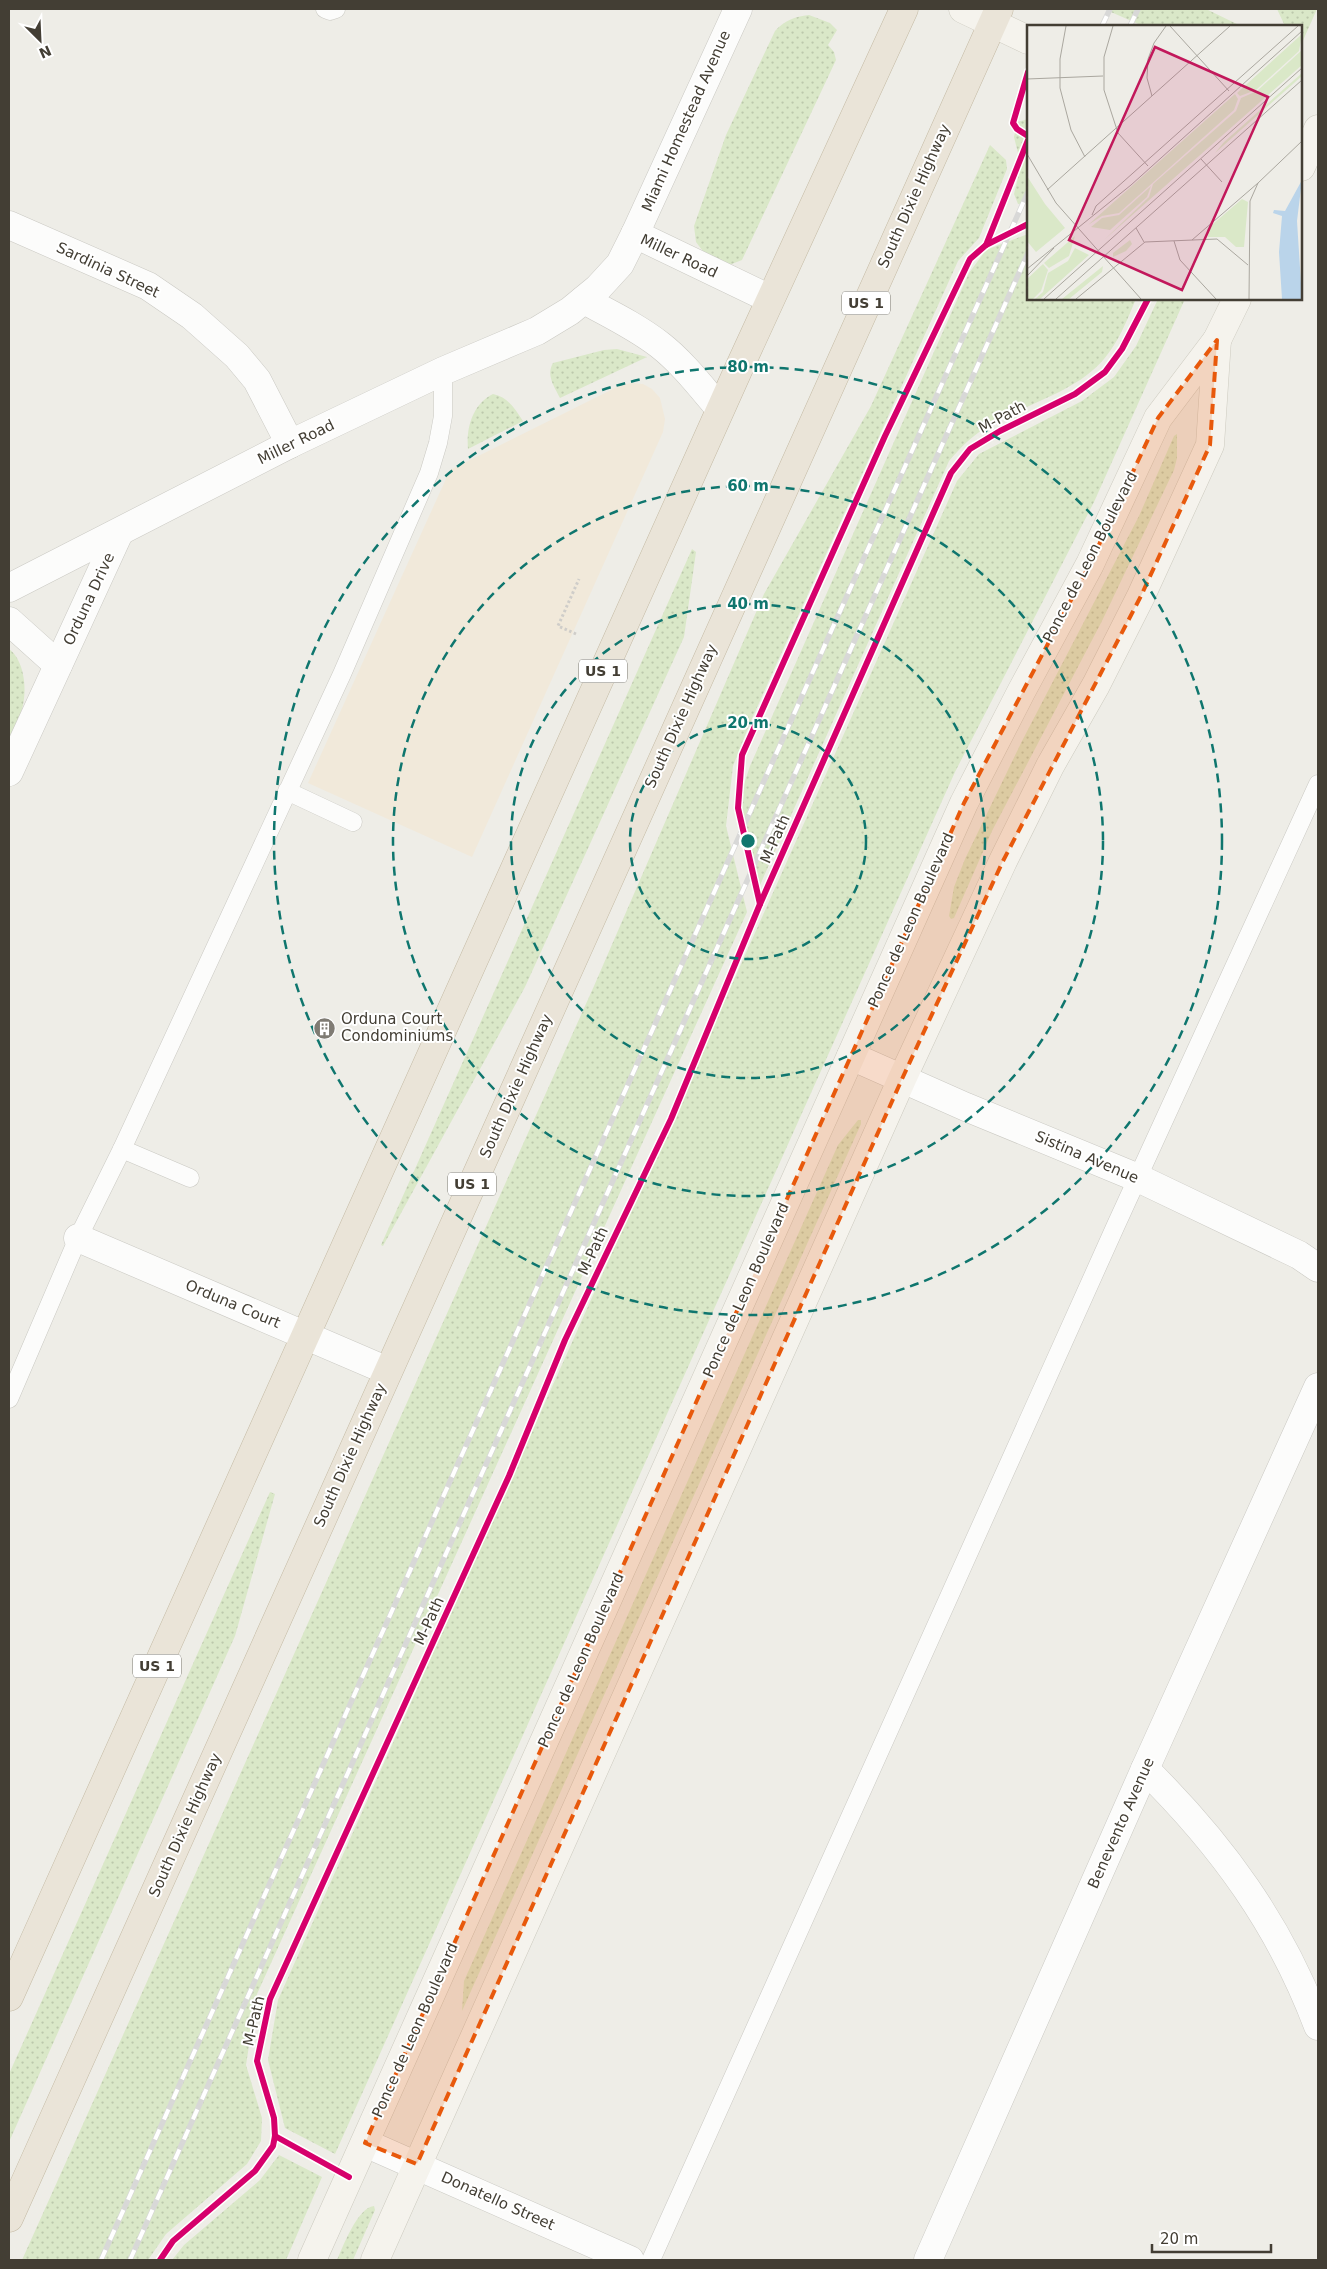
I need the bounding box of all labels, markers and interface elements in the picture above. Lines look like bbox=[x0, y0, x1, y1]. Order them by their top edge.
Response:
north arrow bbox=[15, 15, 65, 65]
inset map bbox=[1027, 25, 1302, 300]
street label: Miami Homestead Avenue bbox=[638, 28, 734, 214]
text: N bbox=[37, 42, 54, 62]
street label: South Dixie Highway bbox=[874, 121, 954, 271]
street label: Miller Road bbox=[637, 230, 721, 282]
street label: Sardinia Street bbox=[54, 238, 162, 302]
road number: US 1 bbox=[842, 292, 890, 314]
text: 80 m bbox=[727, 358, 769, 376]
street label: M-Path bbox=[975, 397, 1029, 437]
street label: Miller Road bbox=[255, 416, 337, 468]
street label: Ponce de Leon Boulevard bbox=[1039, 468, 1141, 646]
text: 60 m bbox=[727, 477, 769, 495]
street label: Orduna Drive bbox=[60, 550, 118, 648]
text: 40 m bbox=[727, 595, 769, 613]
street label: South Dixie Highway bbox=[641, 641, 721, 791]
road number: US 1 bbox=[579, 659, 627, 682]
text: 20 m bbox=[727, 714, 769, 732]
street label: M-Path bbox=[756, 812, 794, 866]
street label: Ponce de Leon Boulevard bbox=[864, 830, 958, 1010]
centre of rings bbox=[739, 832, 757, 850]
place label: Orduna Court Condominiums bbox=[341, 1010, 453, 1045]
street label: South Dixie Highway bbox=[476, 1011, 556, 1161]
building icon: Orduna Court Condominiums bbox=[313, 1016, 337, 1040]
street label: Sistina Avenue bbox=[1033, 1127, 1141, 1187]
road number: US 1 bbox=[448, 1172, 496, 1196]
street label: Ponce de Leon Boulevard bbox=[699, 1200, 793, 1380]
street label: M-Path bbox=[574, 1224, 612, 1278]
street label: Orduna Court bbox=[183, 1276, 283, 1332]
street label: South Dixie Highway bbox=[310, 1380, 390, 1530]
street label: Ponce de Leon Boulevard bbox=[534, 1570, 628, 1750]
street label: M-Path bbox=[410, 1594, 448, 1648]
road number: US 1 bbox=[133, 1654, 181, 1678]
street label: South Dixie Highway bbox=[145, 1750, 225, 1900]
street label: Benevento Avenue bbox=[1084, 1755, 1158, 1891]
street label: Ponce de Leon Boulevard bbox=[368, 1940, 462, 2120]
street label: M-Path bbox=[239, 1994, 269, 2048]
street label: Donatello Street bbox=[438, 2168, 558, 2234]
scale bar bbox=[1152, 2222, 1271, 2254]
text: 20 m bbox=[1160, 2230, 1198, 2248]

